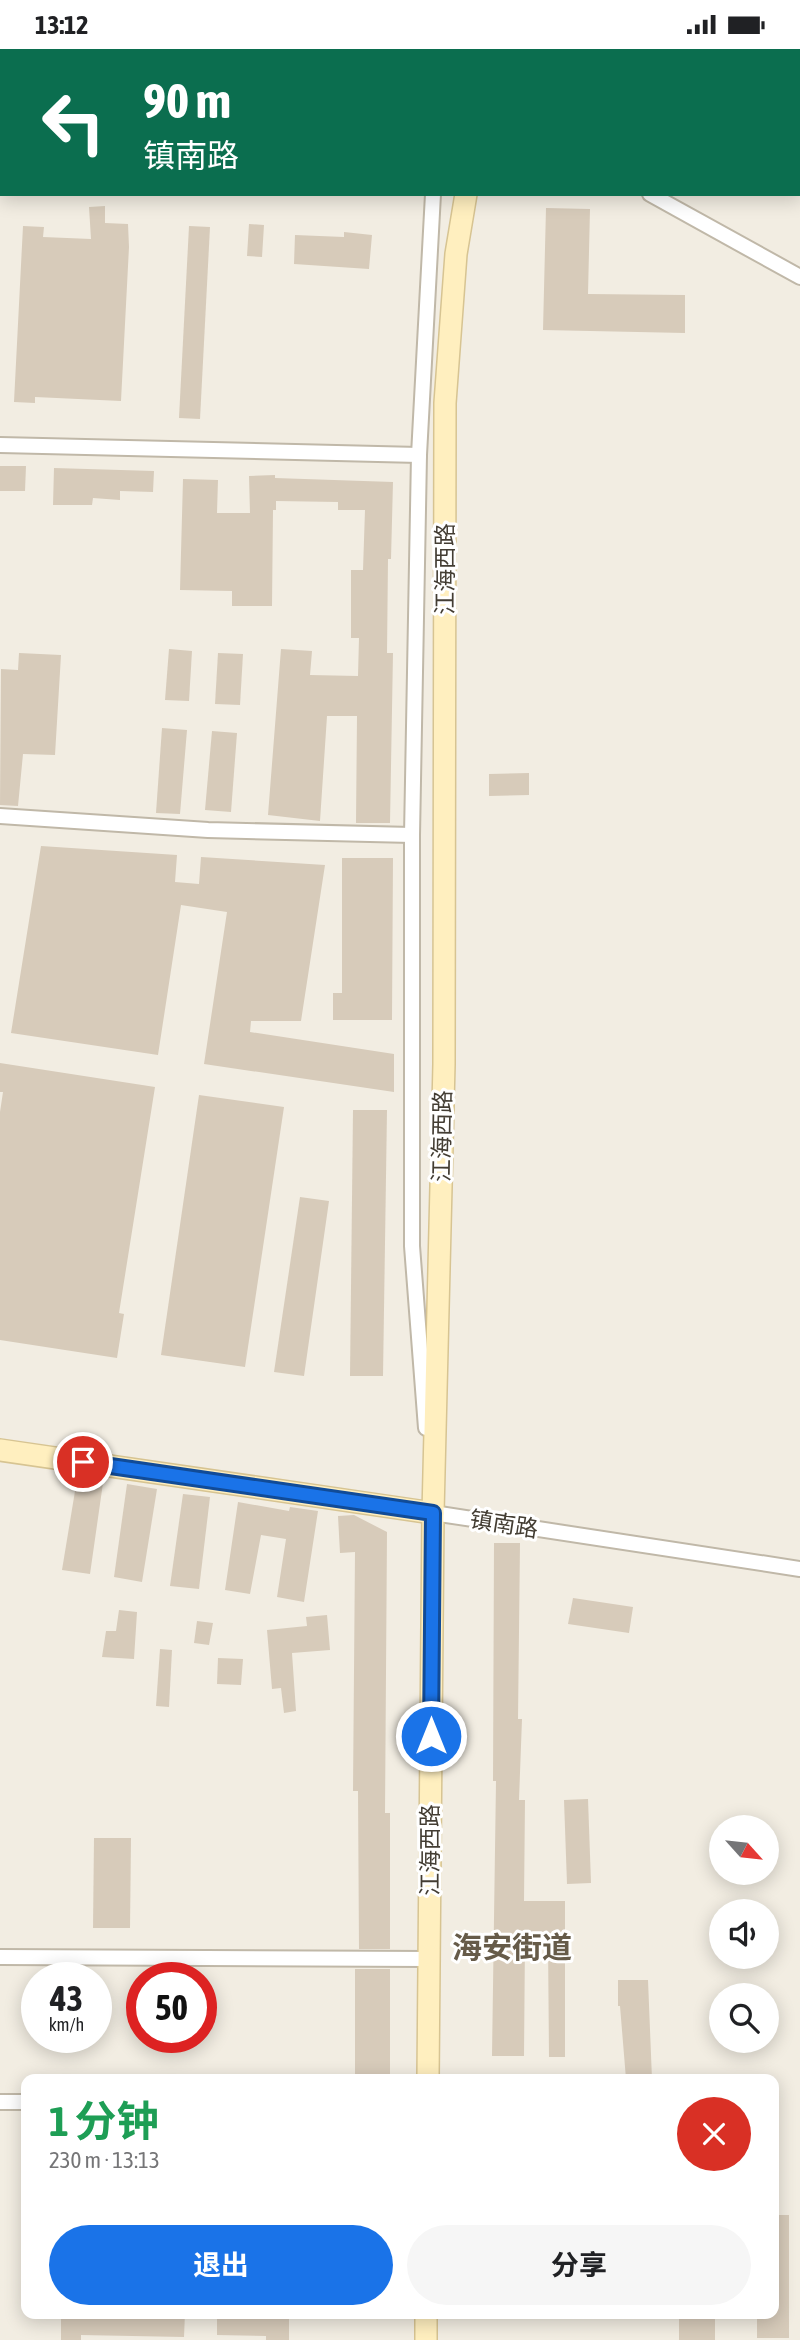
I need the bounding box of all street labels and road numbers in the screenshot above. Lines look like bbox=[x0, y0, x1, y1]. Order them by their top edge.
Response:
street label: 江海西路 bbox=[432, 523, 458, 615]
street label: 江海西路 bbox=[428, 1090, 456, 1182]
street label: 镇南路 bbox=[468, 1506, 540, 1542]
street label: 江海西路 bbox=[417, 1804, 443, 1896]

